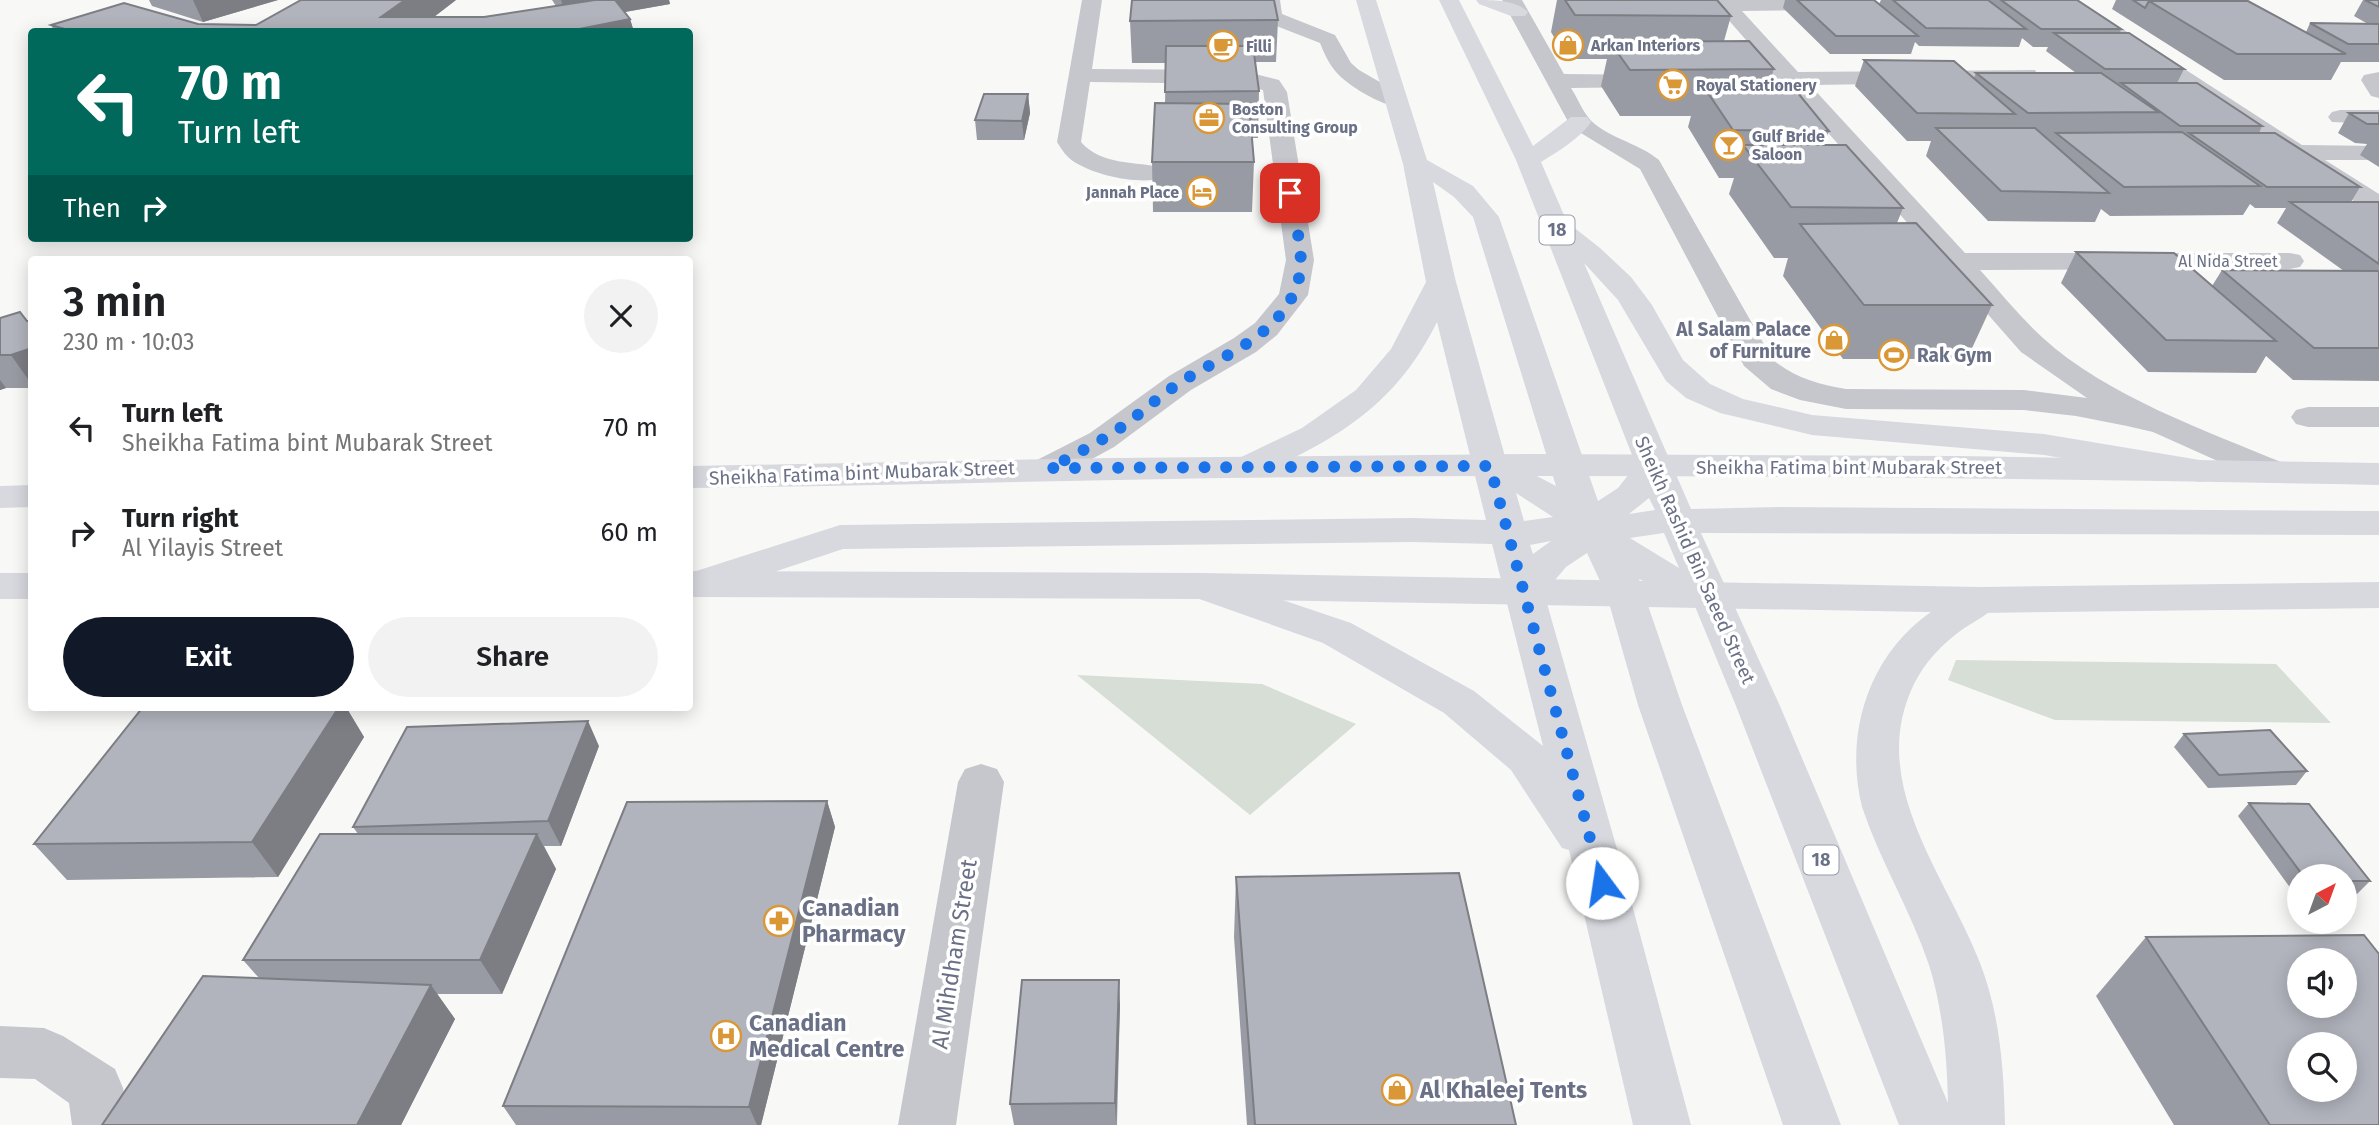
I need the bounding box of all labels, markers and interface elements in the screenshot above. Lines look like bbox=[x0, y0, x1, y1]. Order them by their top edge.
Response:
shop icon: Arkan Interiors bbox=[1551, 28, 1585, 62]
cafe icon: Filli bbox=[1206, 29, 1240, 63]
place label: Arkan Interiors bbox=[1590, 36, 1700, 55]
place label: Filli bbox=[1246, 37, 1272, 56]
text: 70 m bbox=[178, 53, 282, 112]
icon: left bbox=[63, 56, 154, 147]
supermarket icon: Royal Stationery bbox=[1656, 68, 1690, 102]
place label: Royal Stationery bbox=[1696, 76, 1817, 95]
place label: Boston Consulting Group bbox=[1232, 100, 1358, 137]
office icon: Boston Consulting Group bbox=[1192, 101, 1226, 135]
text: Turn left bbox=[178, 113, 300, 151]
place label: Gulf Bride Saloon bbox=[1752, 127, 1825, 164]
bar icon: Gulf Bride Saloon bbox=[1712, 128, 1746, 162]
pin bbox=[1260, 163, 1320, 223]
icon: arrive bbox=[1271, 174, 1309, 212]
hotel icon: Jannah Place bbox=[1185, 175, 1219, 209]
place label: Jannah Place bbox=[1085, 183, 1179, 202]
icon: right bbox=[135, 189, 173, 227]
text: Then bbox=[63, 193, 121, 224]
road number: 18 bbox=[1540, 215, 1574, 244]
street label: Al Nida Street bbox=[2178, 252, 2278, 271]
text: 3 min bbox=[63, 277, 167, 327]
button: close bbox=[584, 279, 658, 353]
place label: Al Salam Palace of Furniture bbox=[1675, 318, 1811, 363]
shop icon: Al Salam Palace of Furniture bbox=[1817, 323, 1851, 357]
text: 230 m · 10:03 bbox=[63, 328, 195, 356]
sports icon: Rak Gym bbox=[1877, 338, 1911, 372]
place label: Rak Gym bbox=[1917, 344, 1992, 367]
text: Turn left bbox=[122, 398, 223, 429]
icon: left bbox=[63, 409, 101, 447]
text: 70 m bbox=[603, 412, 658, 443]
text: Sheikha Fatima bint Mubarak Street bbox=[122, 429, 493, 457]
street label: Sheikh Rashid Bin Saeed Street bbox=[1630, 433, 1760, 688]
street label: Sheikha Fatima bint Mubarak Street bbox=[709, 456, 1015, 490]
street label: Sheikha Fatima bint Mubarak Street bbox=[1696, 456, 2002, 479]
text: Turn right bbox=[122, 503, 239, 534]
icon: right bbox=[63, 514, 101, 552]
text: 60 m bbox=[600, 517, 658, 548]
text: Al Yilayis Street bbox=[122, 534, 283, 562]
button: Exit bbox=[63, 617, 354, 697]
button: Share bbox=[368, 617, 658, 697]
position arrow bbox=[1565, 846, 1639, 920]
road number: 18 bbox=[1804, 846, 1839, 874]
street label: Al Mihdham Street bbox=[925, 856, 983, 1051]
north arrow bbox=[2287, 864, 2357, 934]
map controls bbox=[2287, 864, 2357, 1102]
place label: Canadian Pharmacy bbox=[802, 894, 906, 948]
pharmacy icon: Canadian Pharmacy bbox=[762, 904, 796, 938]
button: sound bbox=[2287, 948, 2357, 1018]
place label: Canadian Medical Centre bbox=[749, 1009, 905, 1063]
hospital icon: Canadian Medical Centre bbox=[709, 1019, 743, 1053]
button: search bbox=[2287, 1032, 2357, 1102]
shop icon: Al Khaleej Tents bbox=[1380, 1073, 1414, 1107]
place label: Al Khaleej Tents bbox=[1419, 1076, 1587, 1104]

